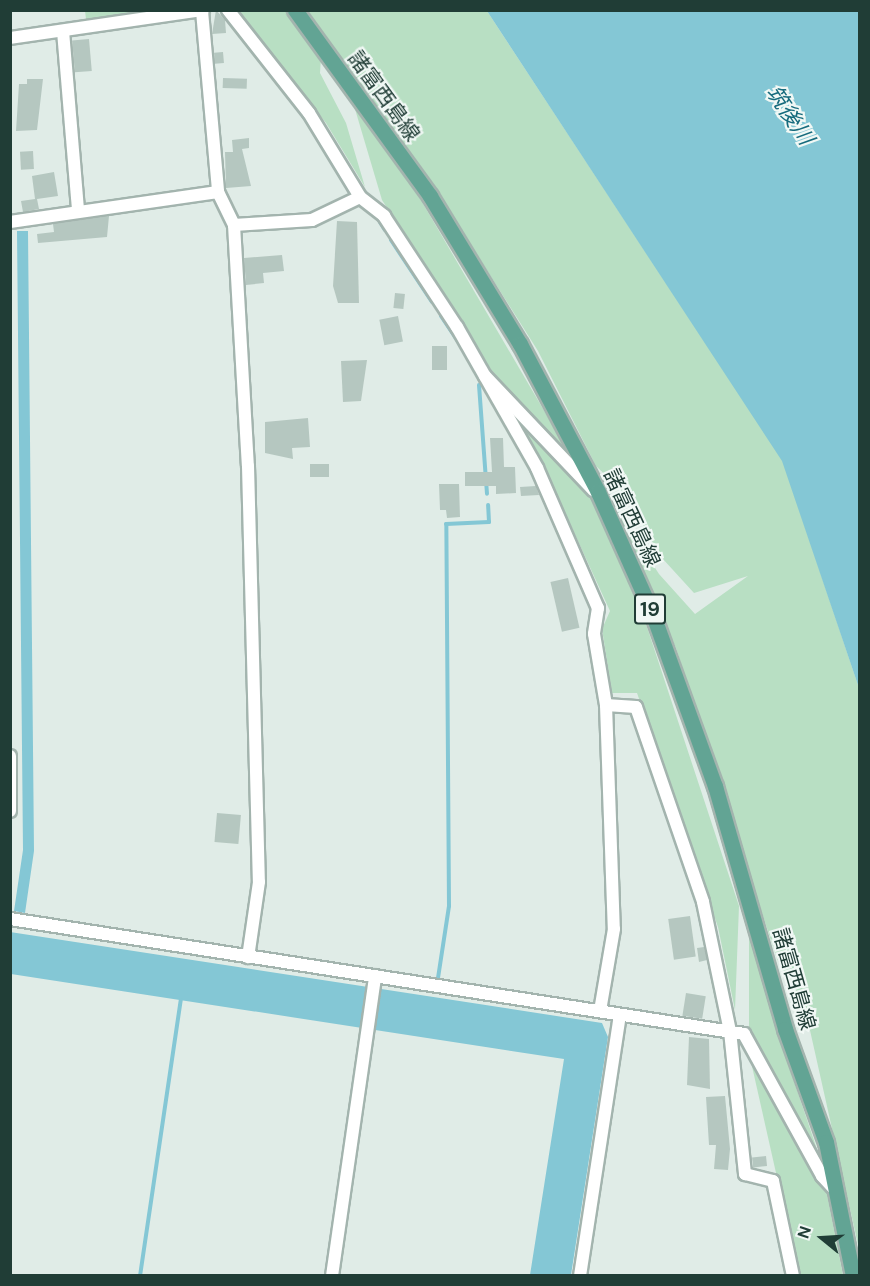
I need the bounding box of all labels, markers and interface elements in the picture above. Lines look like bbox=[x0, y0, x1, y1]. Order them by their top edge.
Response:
street label: 諸富西島線 bbox=[343, 46, 425, 146]
water label: 筑後川 bbox=[761, 80, 819, 150]
street label: 諸富西島線 bbox=[598, 465, 666, 571]
road number: 19 bbox=[634, 592, 666, 626]
street label: 諸富西島線 bbox=[767, 925, 821, 1033]
north arrow bbox=[792, 1208, 852, 1268]
text: N bbox=[793, 1223, 816, 1241]

